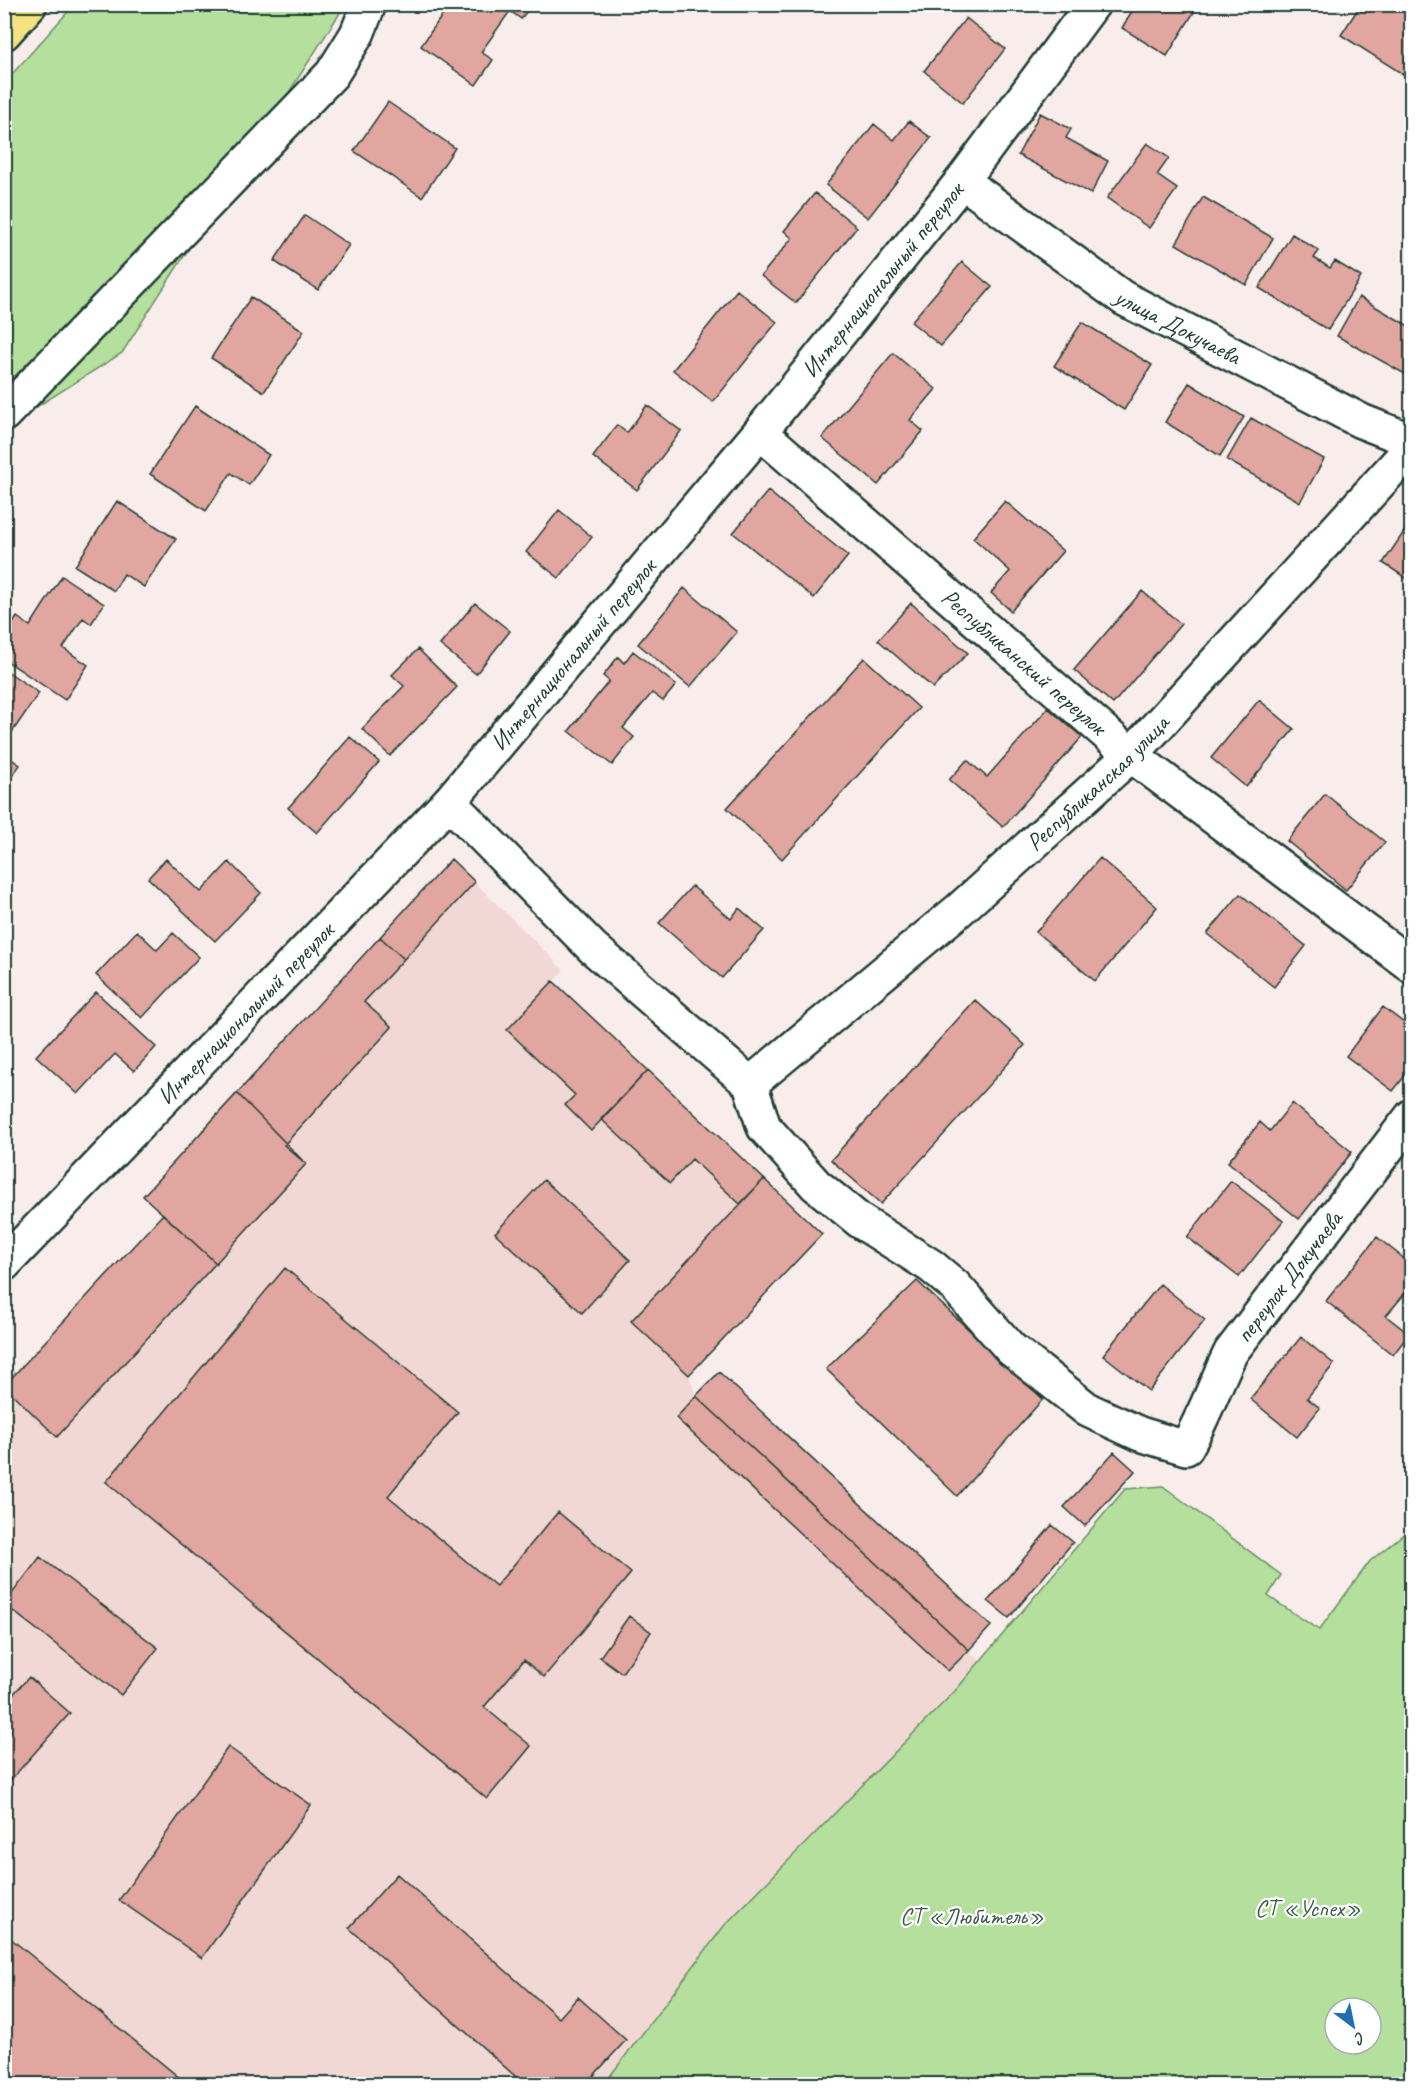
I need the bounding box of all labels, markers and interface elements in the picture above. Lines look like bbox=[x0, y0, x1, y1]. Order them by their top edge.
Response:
street label: Интернациональный переулок bbox=[795, 175, 971, 384]
street label: улица Докучаева bbox=[1107, 281, 1247, 372]
street label: Интернациональный переулок bbox=[484, 551, 664, 757]
street label: Республиканский переулок bbox=[935, 582, 1114, 743]
street label: Республиканская улица bbox=[1020, 707, 1177, 857]
street label: Интернациональный переулок bbox=[151, 914, 342, 1111]
street label: переулок Докучаева bbox=[1229, 1203, 1350, 1349]
park label: СТ «Успех» bbox=[1255, 1893, 1361, 1923]
park label: СТ «Любитель» bbox=[900, 1901, 1044, 1931]
north arrow bbox=[1323, 1996, 1383, 2056]
text: С bbox=[1350, 2027, 1369, 2050]

